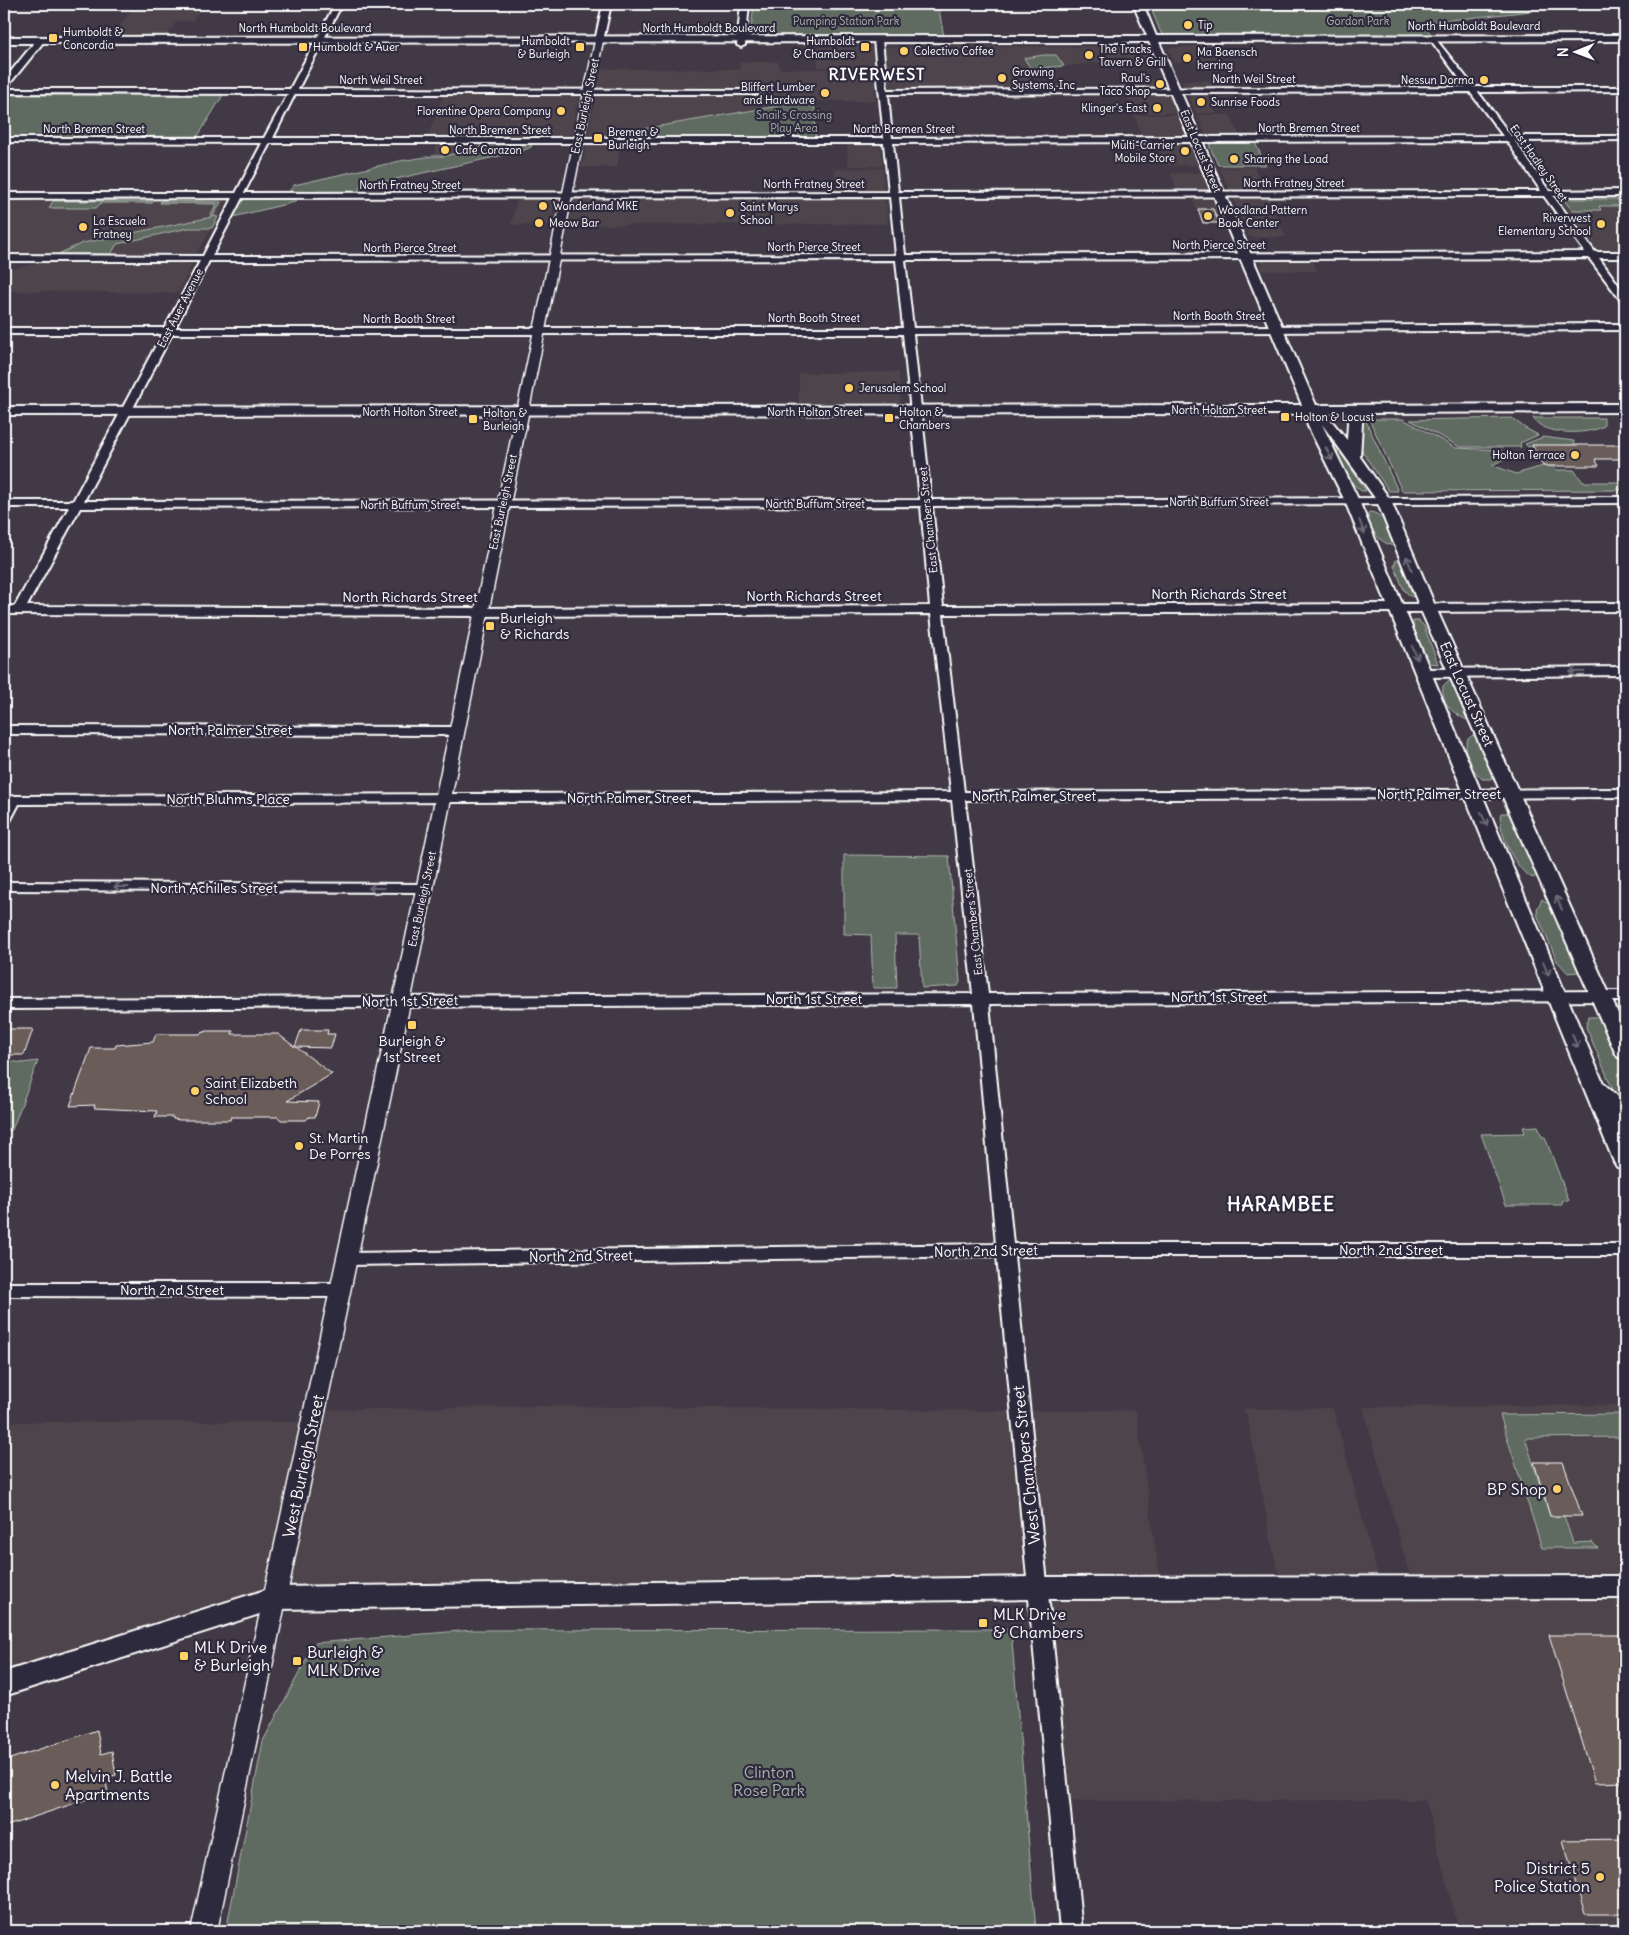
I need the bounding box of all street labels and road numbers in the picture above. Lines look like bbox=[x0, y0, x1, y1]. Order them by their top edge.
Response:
street label: North Humboldt Boulevard bbox=[1408, 19, 1541, 33]
street label: North Humboldt Boulevard bbox=[239, 21, 372, 35]
street label: North Humboldt Boulevard bbox=[643, 21, 776, 35]
street label: East Burleigh Street bbox=[568, 57, 602, 155]
street label: North Weil Street bbox=[1212, 72, 1296, 86]
street label: North Weil Street bbox=[339, 73, 423, 87]
street label: East Locust Street bbox=[1177, 107, 1225, 195]
street label: North Bremen Street bbox=[1258, 121, 1360, 135]
street label: North Bremen Street bbox=[43, 122, 145, 136]
street label: North Bremen Street bbox=[853, 122, 955, 136]
street label: East Hadley Street bbox=[1507, 122, 1571, 205]
street label: North Bremen Street bbox=[449, 123, 551, 137]
street label: North Fratney Street bbox=[1243, 176, 1345, 190]
street label: North Fratney Street bbox=[763, 177, 865, 191]
street label: North Fratney Street bbox=[359, 178, 461, 192]
street label: North Pierce Street bbox=[1172, 238, 1266, 252]
street label: North Pierce Street bbox=[767, 240, 861, 254]
street label: North Pierce Street bbox=[363, 241, 457, 255]
street label: East Auer Avenue bbox=[154, 266, 206, 350]
street label: North Booth Street bbox=[1173, 309, 1265, 323]
street label: North Booth Street bbox=[768, 311, 860, 325]
street label: North Booth Street bbox=[363, 312, 455, 326]
street label: North Holton Street bbox=[1171, 403, 1267, 417]
street label: North Holton Street bbox=[362, 405, 458, 419]
street label: North Holton Street bbox=[767, 405, 863, 419]
street label: East Burleigh Street bbox=[486, 453, 520, 551]
street label: East Chambers Street bbox=[915, 466, 941, 574]
street label: North Buffum Street bbox=[1169, 495, 1269, 509]
street label: North Buffum Street bbox=[765, 497, 865, 511]
street label: North Buffum Street bbox=[360, 498, 460, 512]
street label: North Richards Street bbox=[1151, 585, 1287, 603]
street label: North Richards Street bbox=[746, 587, 882, 605]
street label: North Richards Street bbox=[342, 588, 478, 606]
street label: East Locust Street bbox=[1436, 639, 1498, 749]
street label: North Palmer Street bbox=[168, 721, 293, 739]
street label: North Palmer Street bbox=[1377, 785, 1502, 803]
street label: North Palmer Street bbox=[972, 787, 1097, 805]
street label: North Palmer Street bbox=[567, 789, 692, 807]
street label: North Bluhms Place bbox=[166, 790, 290, 808]
street label: East Burleigh Street bbox=[405, 850, 439, 948]
street label: East Chambers Street bbox=[960, 868, 986, 976]
street label: North Achilles Street bbox=[150, 879, 278, 897]
street label: North 1st Street bbox=[1171, 988, 1268, 1006]
street label: North 1st Street bbox=[766, 990, 863, 1008]
street label: North 1st Street bbox=[362, 991, 459, 1011]
street label: North 2nd Street bbox=[934, 1241, 1038, 1261]
street label: North 2nd Street bbox=[1339, 1241, 1443, 1259]
street label: North 2nd Street bbox=[529, 1246, 633, 1266]
street label: North 2nd Street bbox=[120, 1281, 224, 1299]
street label: West Chambers Street bbox=[1008, 1384, 1044, 1545]
street label: West Burleigh Street bbox=[278, 1392, 328, 1539]

